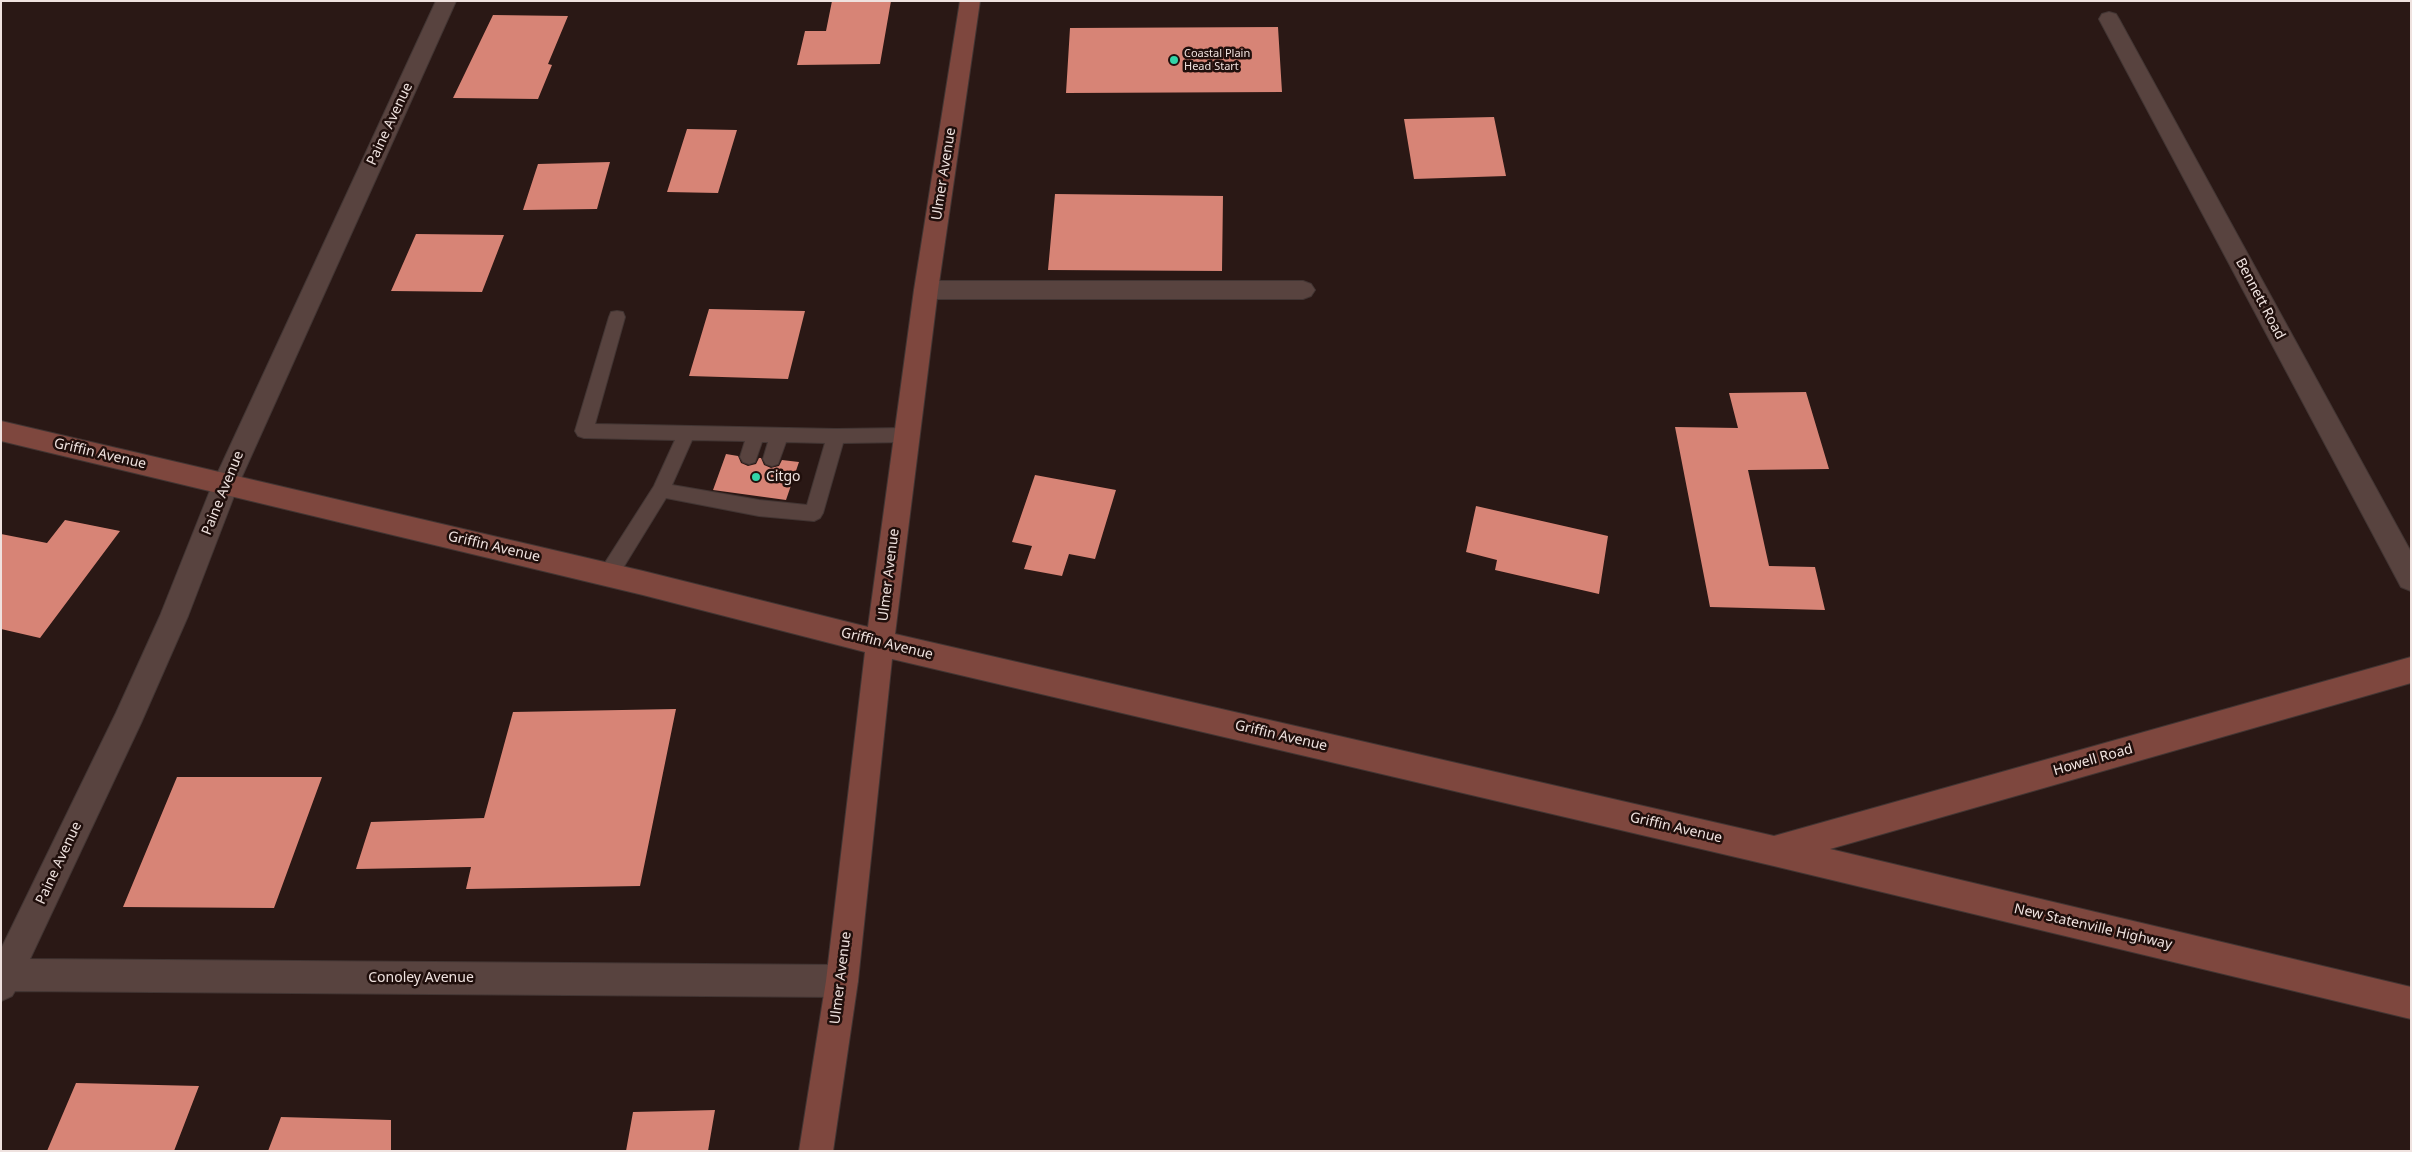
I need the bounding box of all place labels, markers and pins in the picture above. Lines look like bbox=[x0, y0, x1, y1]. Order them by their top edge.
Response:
place label: Coastal Plain Head Start bbox=[1184, 47, 1250, 73]
marker: Coastal Plain Head Start bbox=[1168, 54, 1180, 66]
place label: Citgo bbox=[766, 469, 801, 485]
marker: Citgo bbox=[750, 471, 762, 483]

